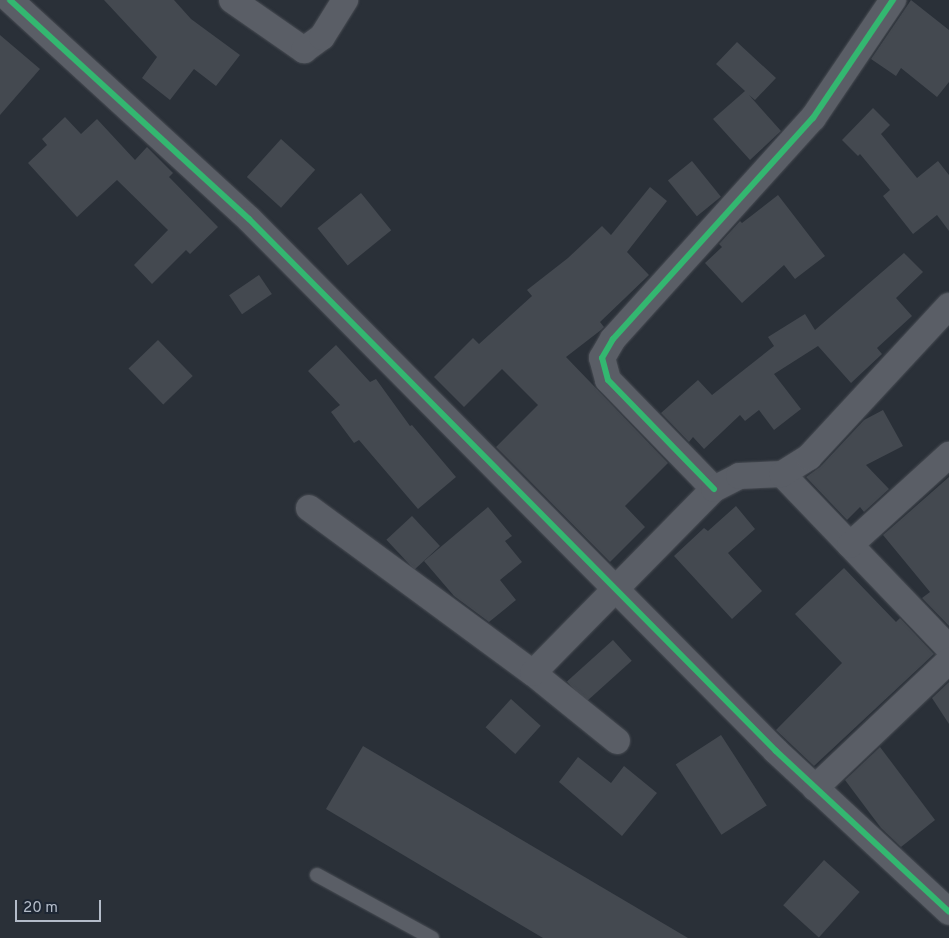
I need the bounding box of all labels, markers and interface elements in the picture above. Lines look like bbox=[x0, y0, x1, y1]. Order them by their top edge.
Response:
scale bar bbox=[18, 890, 104, 922]
text: 20 m bbox=[23, 899, 58, 918]

